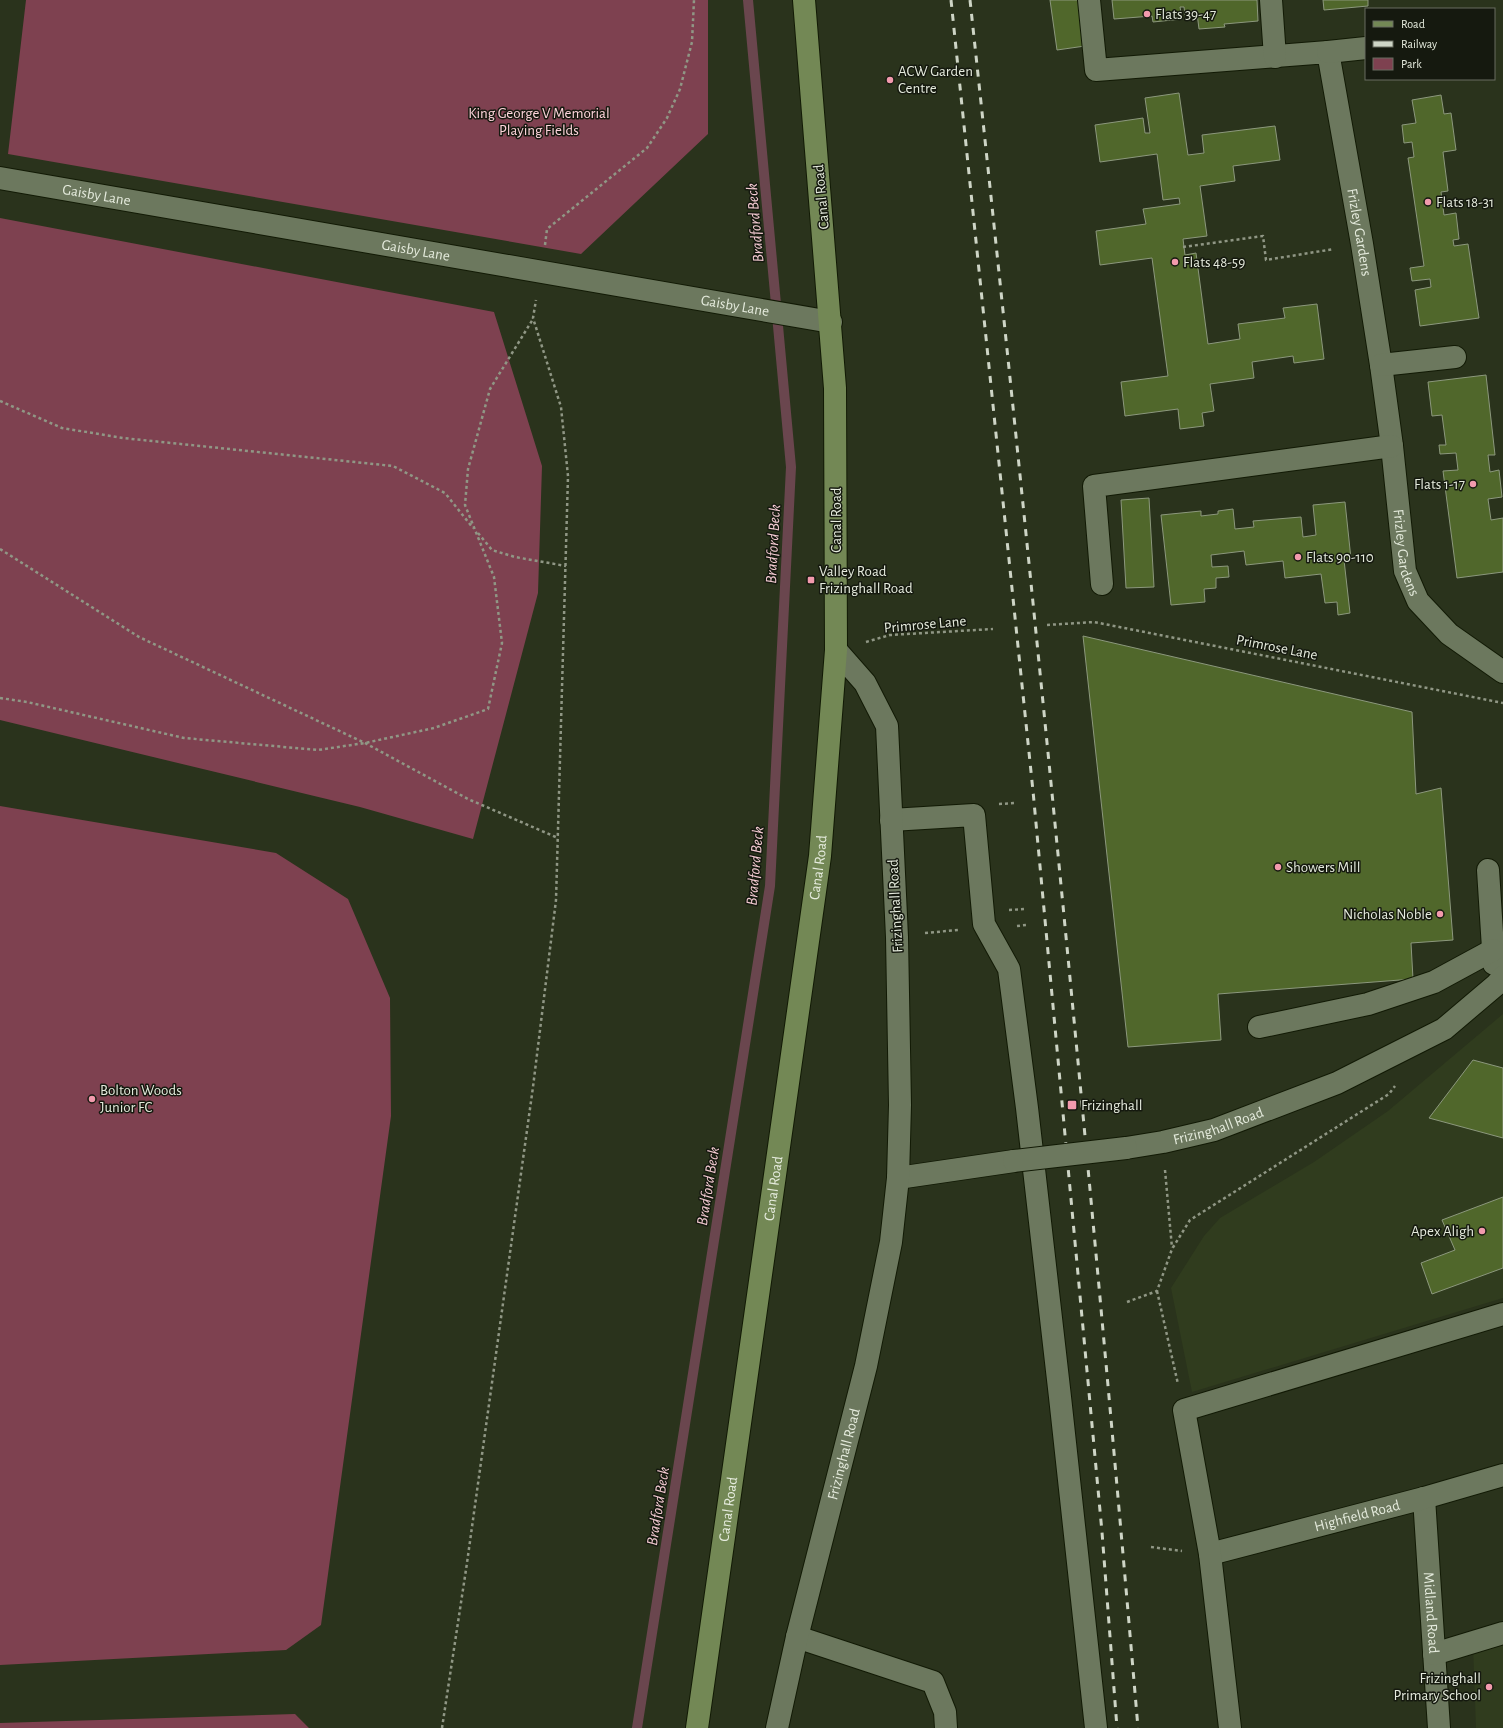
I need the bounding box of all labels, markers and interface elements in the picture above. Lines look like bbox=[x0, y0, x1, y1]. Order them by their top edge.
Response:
place label: Flats 39-47 bbox=[1155, 7, 1216, 22]
legend bbox=[1365, 8, 1495, 80]
marker: Flats 39-47 bbox=[1142, 9, 1152, 19]
text: Road bbox=[1401, 18, 1425, 30]
text: Railway bbox=[1401, 38, 1437, 51]
text: Park bbox=[1401, 58, 1422, 70]
place label: ACW Garden Centre bbox=[898, 64, 973, 96]
marker: ACW Garden Centre bbox=[885, 75, 895, 85]
park label: King George V Memorial Playing Fields bbox=[468, 106, 610, 138]
street label: Canal Road bbox=[811, 164, 832, 230]
street label: Gaisby Lane bbox=[61, 182, 132, 209]
water label: Bradford Beck bbox=[744, 183, 766, 263]
street label: Frizley Gardens bbox=[1344, 187, 1374, 277]
place label: Flats 18-31 bbox=[1436, 195, 1494, 210]
marker: Flats 18-31 bbox=[1423, 197, 1433, 207]
street label: Gaisby Lane bbox=[380, 237, 451, 264]
place label: Flats 48-59 bbox=[1183, 255, 1245, 270]
marker: Flats 48-59 bbox=[1170, 257, 1180, 267]
street label: Gaisby Lane bbox=[700, 293, 770, 319]
place label: Flats 1-17 bbox=[1414, 477, 1465, 492]
marker: Flats 1-17 bbox=[1468, 479, 1478, 489]
street label: Canal Road bbox=[829, 487, 844, 553]
water label: Bradford Beck bbox=[763, 504, 783, 584]
street label: Frizley Gardens bbox=[1391, 508, 1422, 598]
place label: Flats 90-110 bbox=[1306, 550, 1374, 565]
marker: Flats 90-110 bbox=[1293, 552, 1303, 562]
place label: Valley Road Frizinghall Road bbox=[819, 564, 913, 596]
marker: Valley Road Frizinghall Road bbox=[806, 575, 816, 585]
street label: Primrose Lane bbox=[883, 613, 967, 636]
street label: Primrose Lane bbox=[1235, 632, 1319, 663]
water label: Bradford Beck bbox=[744, 826, 766, 906]
street label: Canal Road bbox=[807, 834, 830, 901]
street label: Frizinghall Road bbox=[886, 859, 905, 953]
place label: Showers Mill bbox=[1286, 860, 1360, 875]
marker: Showers Mill bbox=[1273, 862, 1283, 872]
place label: Nicholas Noble bbox=[1343, 907, 1432, 922]
marker: Nicholas Noble bbox=[1435, 909, 1445, 919]
place label: Bolton Woods Junior FC bbox=[100, 1083, 182, 1115]
marker: Bolton Woods Junior FC bbox=[87, 1094, 97, 1104]
place label: Frizinghall bbox=[1081, 1098, 1142, 1113]
marker: Frizinghall bbox=[1066, 1099, 1078, 1111]
street label: Frizinghall Road bbox=[1172, 1105, 1266, 1147]
water label: Bradford Beck bbox=[694, 1146, 722, 1227]
street label: Canal Road bbox=[762, 1155, 786, 1222]
place label: Apex Aligh bbox=[1411, 1224, 1474, 1239]
marker: Apex Aligh bbox=[1477, 1226, 1487, 1236]
street label: Frizinghall Road bbox=[825, 1407, 863, 1501]
water label: Bradford Beck bbox=[644, 1466, 672, 1547]
street label: Canal Road bbox=[716, 1476, 740, 1543]
street label: Highfield Road bbox=[1313, 1498, 1402, 1534]
street label: Midland Road bbox=[1421, 1572, 1441, 1654]
place label: Frizinghall Primary School bbox=[1393, 1671, 1481, 1703]
marker: Frizinghall Primary School bbox=[1484, 1682, 1494, 1692]

